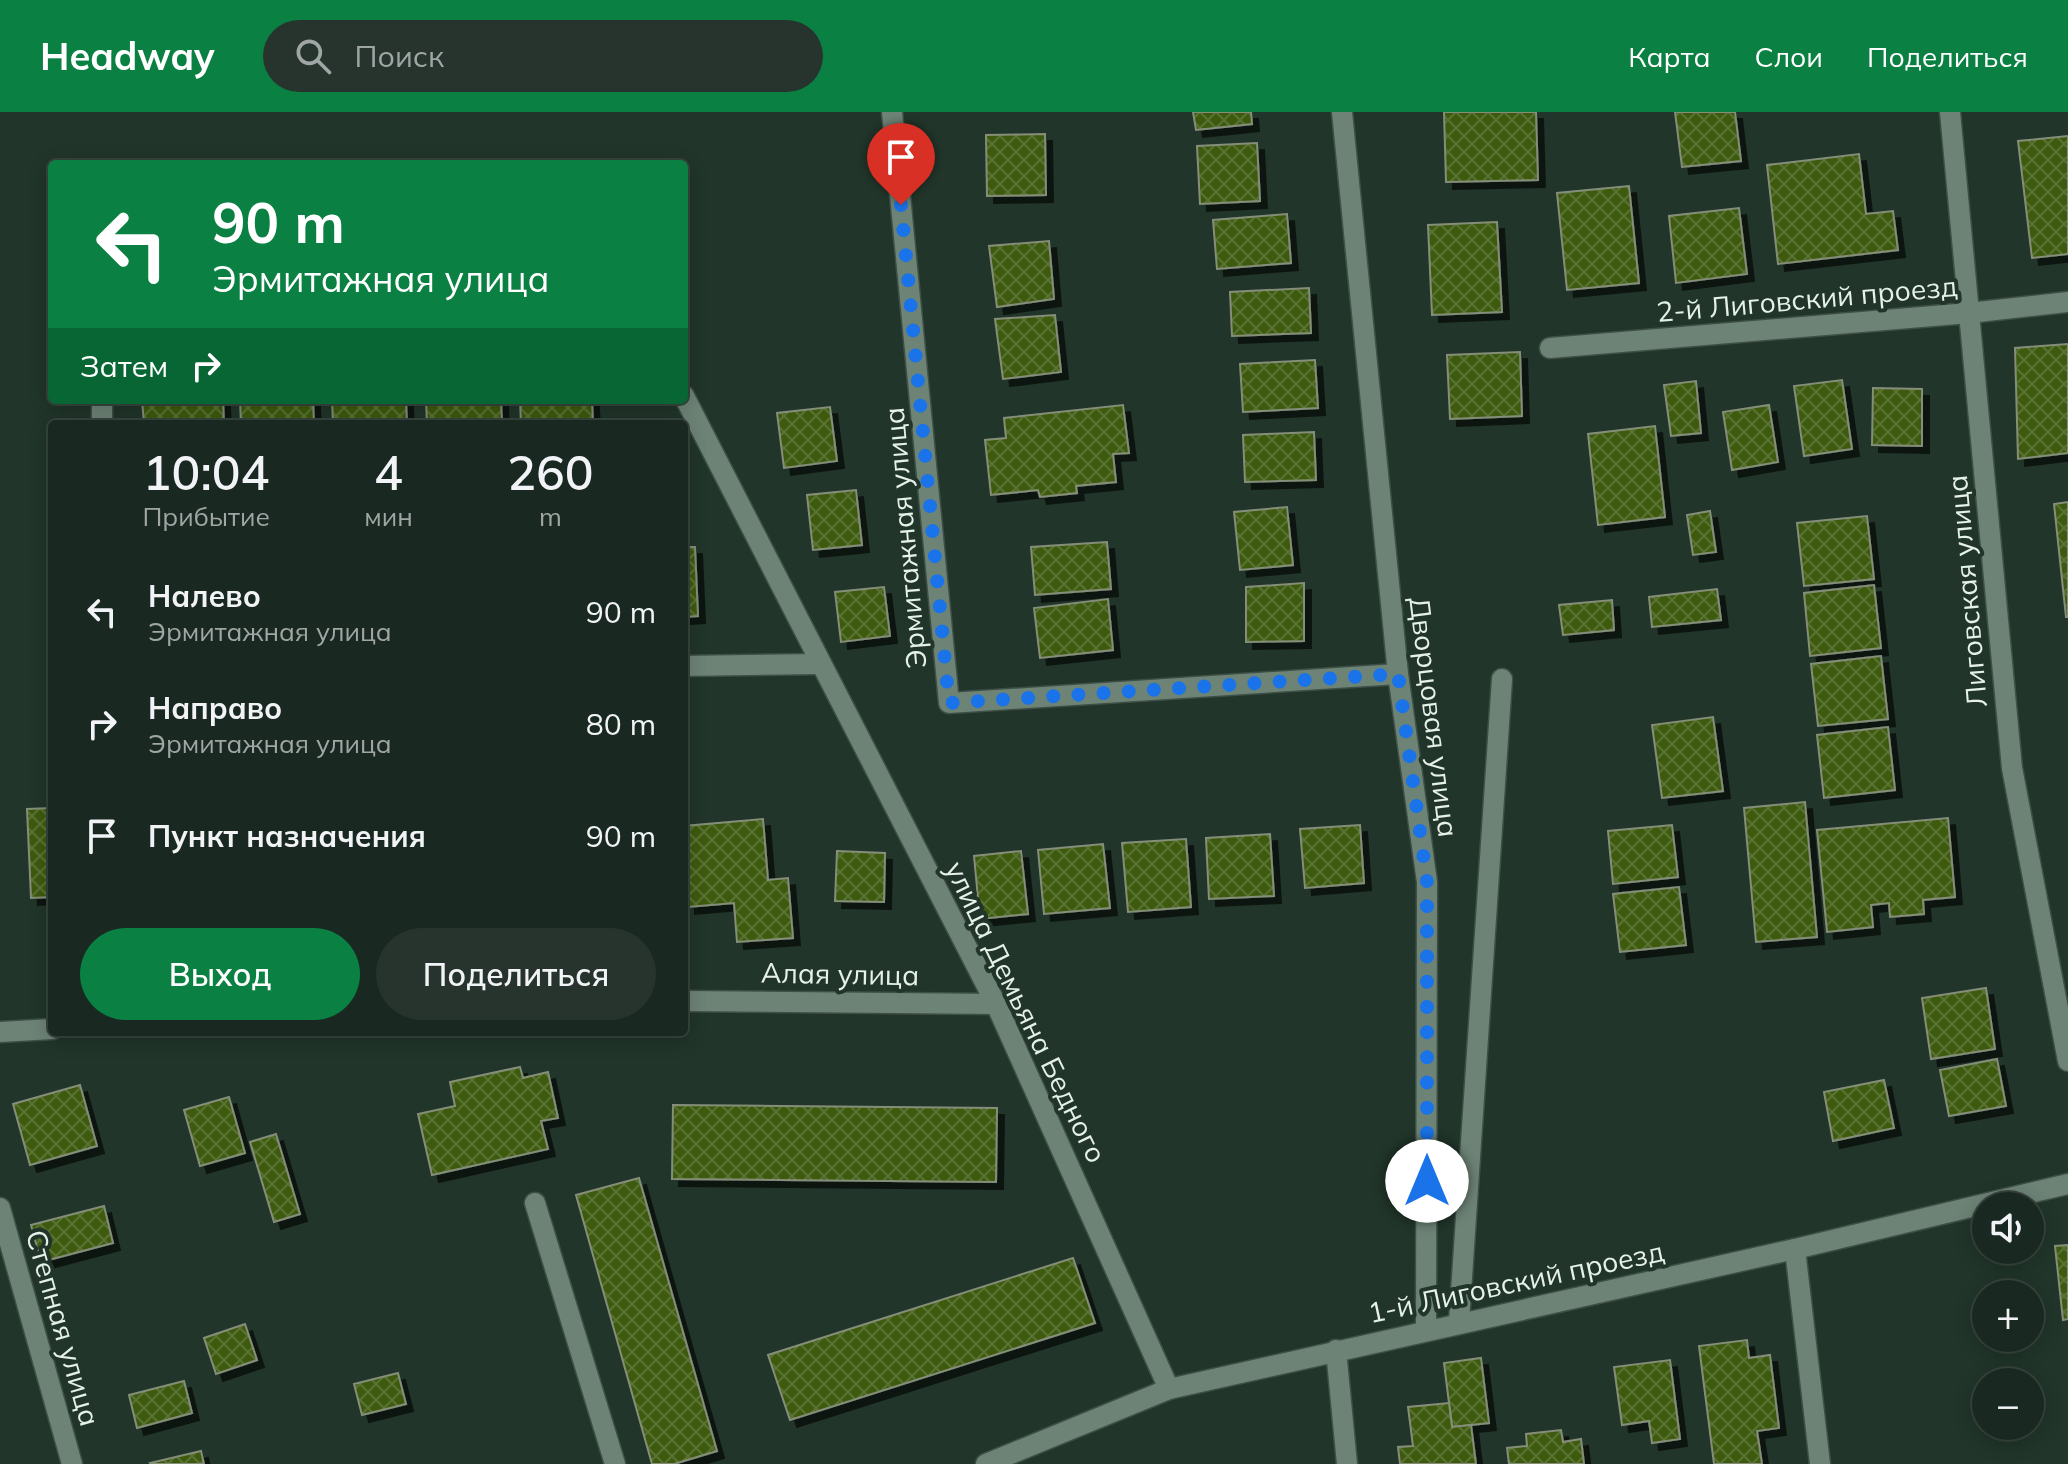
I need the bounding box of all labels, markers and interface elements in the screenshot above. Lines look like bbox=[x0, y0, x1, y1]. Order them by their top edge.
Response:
search box bbox=[263, 20, 823, 92]
text: Headway bbox=[40, 32, 215, 80]
icon: search bbox=[291, 34, 335, 78]
text: Поиск bbox=[355, 37, 444, 75]
text: Карта bbox=[1628, 39, 1711, 74]
text: Слои bbox=[1755, 39, 1823, 74]
text: Поделиться bbox=[1867, 39, 2028, 74]
pin bbox=[867, 123, 935, 205]
icon: arrive bbox=[879, 135, 923, 179]
text: 90 m bbox=[212, 187, 345, 257]
icon: left bbox=[80, 192, 184, 296]
text: Эрмитажная улица bbox=[212, 256, 549, 301]
street label: 2-й Лиговский проезд bbox=[1655, 268, 1959, 329]
icon: right bbox=[184, 344, 228, 388]
text: Затем bbox=[80, 347, 168, 385]
street label: Эрмитажная улица bbox=[876, 406, 933, 670]
text: 10:04 bbox=[143, 442, 269, 502]
text: 4 bbox=[374, 442, 403, 502]
text: 260 bbox=[507, 442, 594, 502]
street label: Лиговская улица bbox=[1939, 474, 1994, 709]
text: Прибытие bbox=[142, 500, 270, 533]
text: мин bbox=[364, 500, 413, 533]
text: m bbox=[539, 500, 562, 533]
text: Налево bbox=[148, 577, 261, 615]
icon: left bbox=[80, 590, 124, 634]
text: 90 m bbox=[586, 593, 656, 631]
street label: Дворцовая улица bbox=[1402, 595, 1467, 839]
text: Эрмитажная улица bbox=[148, 615, 392, 648]
text: Направо bbox=[148, 689, 282, 727]
icon: right bbox=[80, 702, 124, 746]
text: 80 m bbox=[586, 705, 656, 743]
text: Эрмитажная улица bbox=[148, 727, 392, 760]
icon: arrive bbox=[80, 814, 124, 858]
text: Пункт назначения bbox=[148, 817, 426, 855]
text: 90 m bbox=[586, 817, 656, 855]
street label: улица Демьяна Бедного bbox=[938, 855, 1115, 1168]
button: Выход bbox=[80, 928, 360, 1020]
button: Поделиться bbox=[376, 928, 656, 1020]
street label: Алая улица bbox=[761, 955, 919, 992]
position arrow bbox=[1385, 1139, 1469, 1223]
map controls bbox=[1972, 1192, 2044, 1440]
button: sound bbox=[1972, 1192, 2044, 1264]
street label: Степная улица bbox=[19, 1226, 108, 1430]
street label: 1-й Лиговский проезд bbox=[1365, 1233, 1667, 1330]
button: + bbox=[1972, 1280, 2044, 1352]
button: − bbox=[1972, 1368, 2044, 1440]

